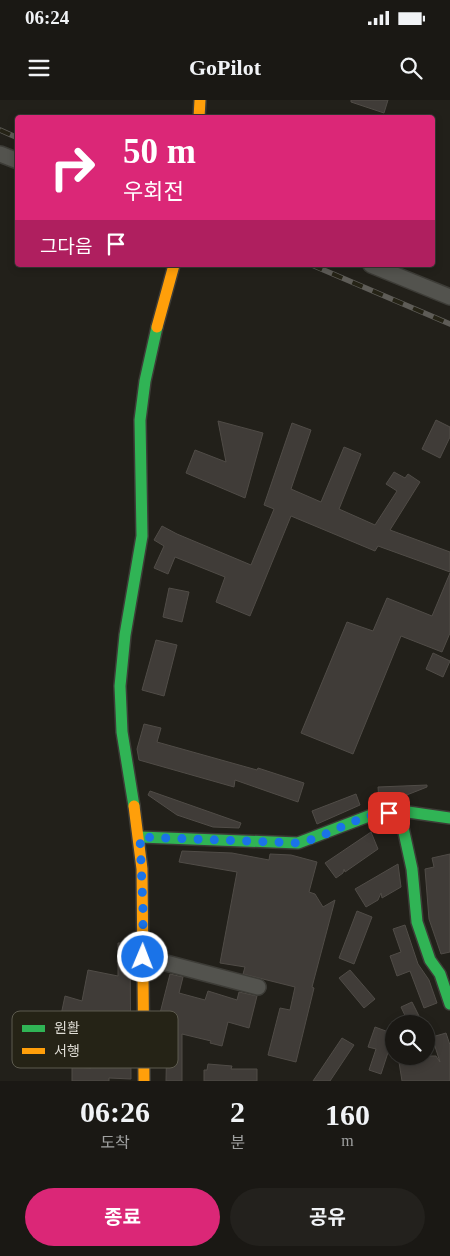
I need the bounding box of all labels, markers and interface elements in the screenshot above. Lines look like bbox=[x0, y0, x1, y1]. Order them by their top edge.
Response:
text: 06:24 bbox=[25, 7, 69, 28]
icon: menu bbox=[25, 54, 53, 82]
icon: search bbox=[397, 54, 425, 82]
text: GoPilot bbox=[189, 55, 261, 80]
text: 50 m bbox=[123, 132, 196, 171]
icon: right bbox=[40, 135, 105, 200]
text: 우회전 bbox=[123, 179, 184, 204]
icon: arrive bbox=[102, 230, 130, 258]
text: 그다음 bbox=[40, 236, 92, 257]
pin bbox=[368, 792, 410, 834]
icon: arrive bbox=[375, 799, 403, 827]
position arrow bbox=[116, 930, 168, 982]
legend bbox=[12, 1011, 178, 1068]
map controls bbox=[385, 1015, 435, 1065]
button: search bbox=[385, 1015, 435, 1065]
text: 원활 bbox=[54, 1021, 80, 1036]
text: 서행 bbox=[54, 1044, 80, 1059]
text: 06:26 bbox=[80, 1095, 150, 1128]
text: 2 bbox=[230, 1095, 245, 1128]
text: 160 bbox=[325, 1098, 370, 1131]
text: m bbox=[341, 1132, 354, 1149]
text: 도착 bbox=[100, 1134, 130, 1151]
text: 분 bbox=[230, 1134, 245, 1151]
button: 종료 bbox=[25, 1188, 220, 1246]
button: 공유 bbox=[230, 1188, 425, 1246]

